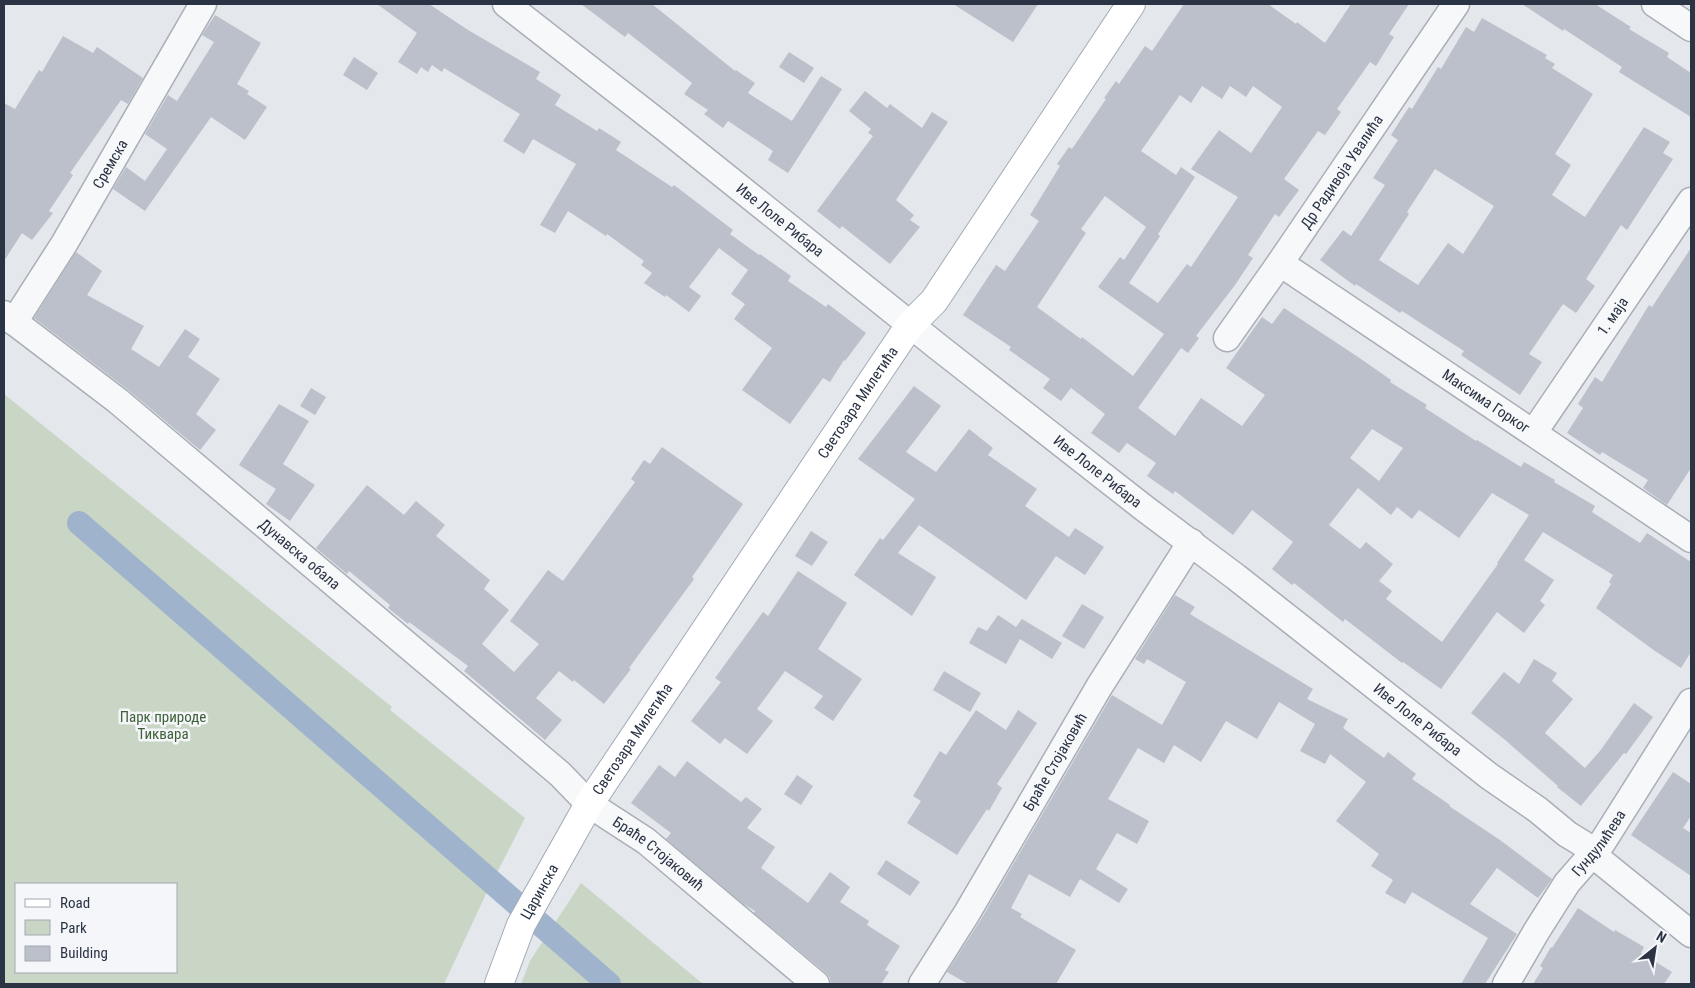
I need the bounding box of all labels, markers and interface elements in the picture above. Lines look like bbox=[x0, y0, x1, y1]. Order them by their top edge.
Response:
street label: Др Радивоја Увалића bbox=[1297, 112, 1387, 232]
street label: Сремска bbox=[89, 136, 132, 192]
street label: Иве Лоле Рибара bbox=[733, 180, 827, 261]
street label: 1. маја bbox=[1593, 294, 1632, 339]
street label: Светозара Милетића bbox=[814, 343, 902, 462]
street label: Максима Горког bbox=[1439, 365, 1533, 437]
street label: Иве Лоле Рибара bbox=[1050, 431, 1145, 512]
street label: Дунавска обала bbox=[255, 515, 344, 593]
street label: Светозара Милетића bbox=[589, 680, 676, 798]
street label: Иве Лоле Рибара bbox=[1370, 680, 1465, 760]
park label: Парк природе Тиквара bbox=[120, 708, 206, 743]
street label: Браће Стојаковић bbox=[1020, 710, 1091, 814]
street label: Гундулићева bbox=[1568, 807, 1629, 880]
street label: Браће Стојаковић bbox=[609, 813, 708, 895]
street label: Царинска bbox=[517, 861, 562, 923]
legend bbox=[15, 883, 178, 973]
text: Road bbox=[60, 894, 90, 912]
text: Park bbox=[60, 919, 87, 937]
north arrow bbox=[1630, 923, 1680, 973]
text: N bbox=[1654, 928, 1669, 946]
text: Building bbox=[60, 944, 108, 962]

